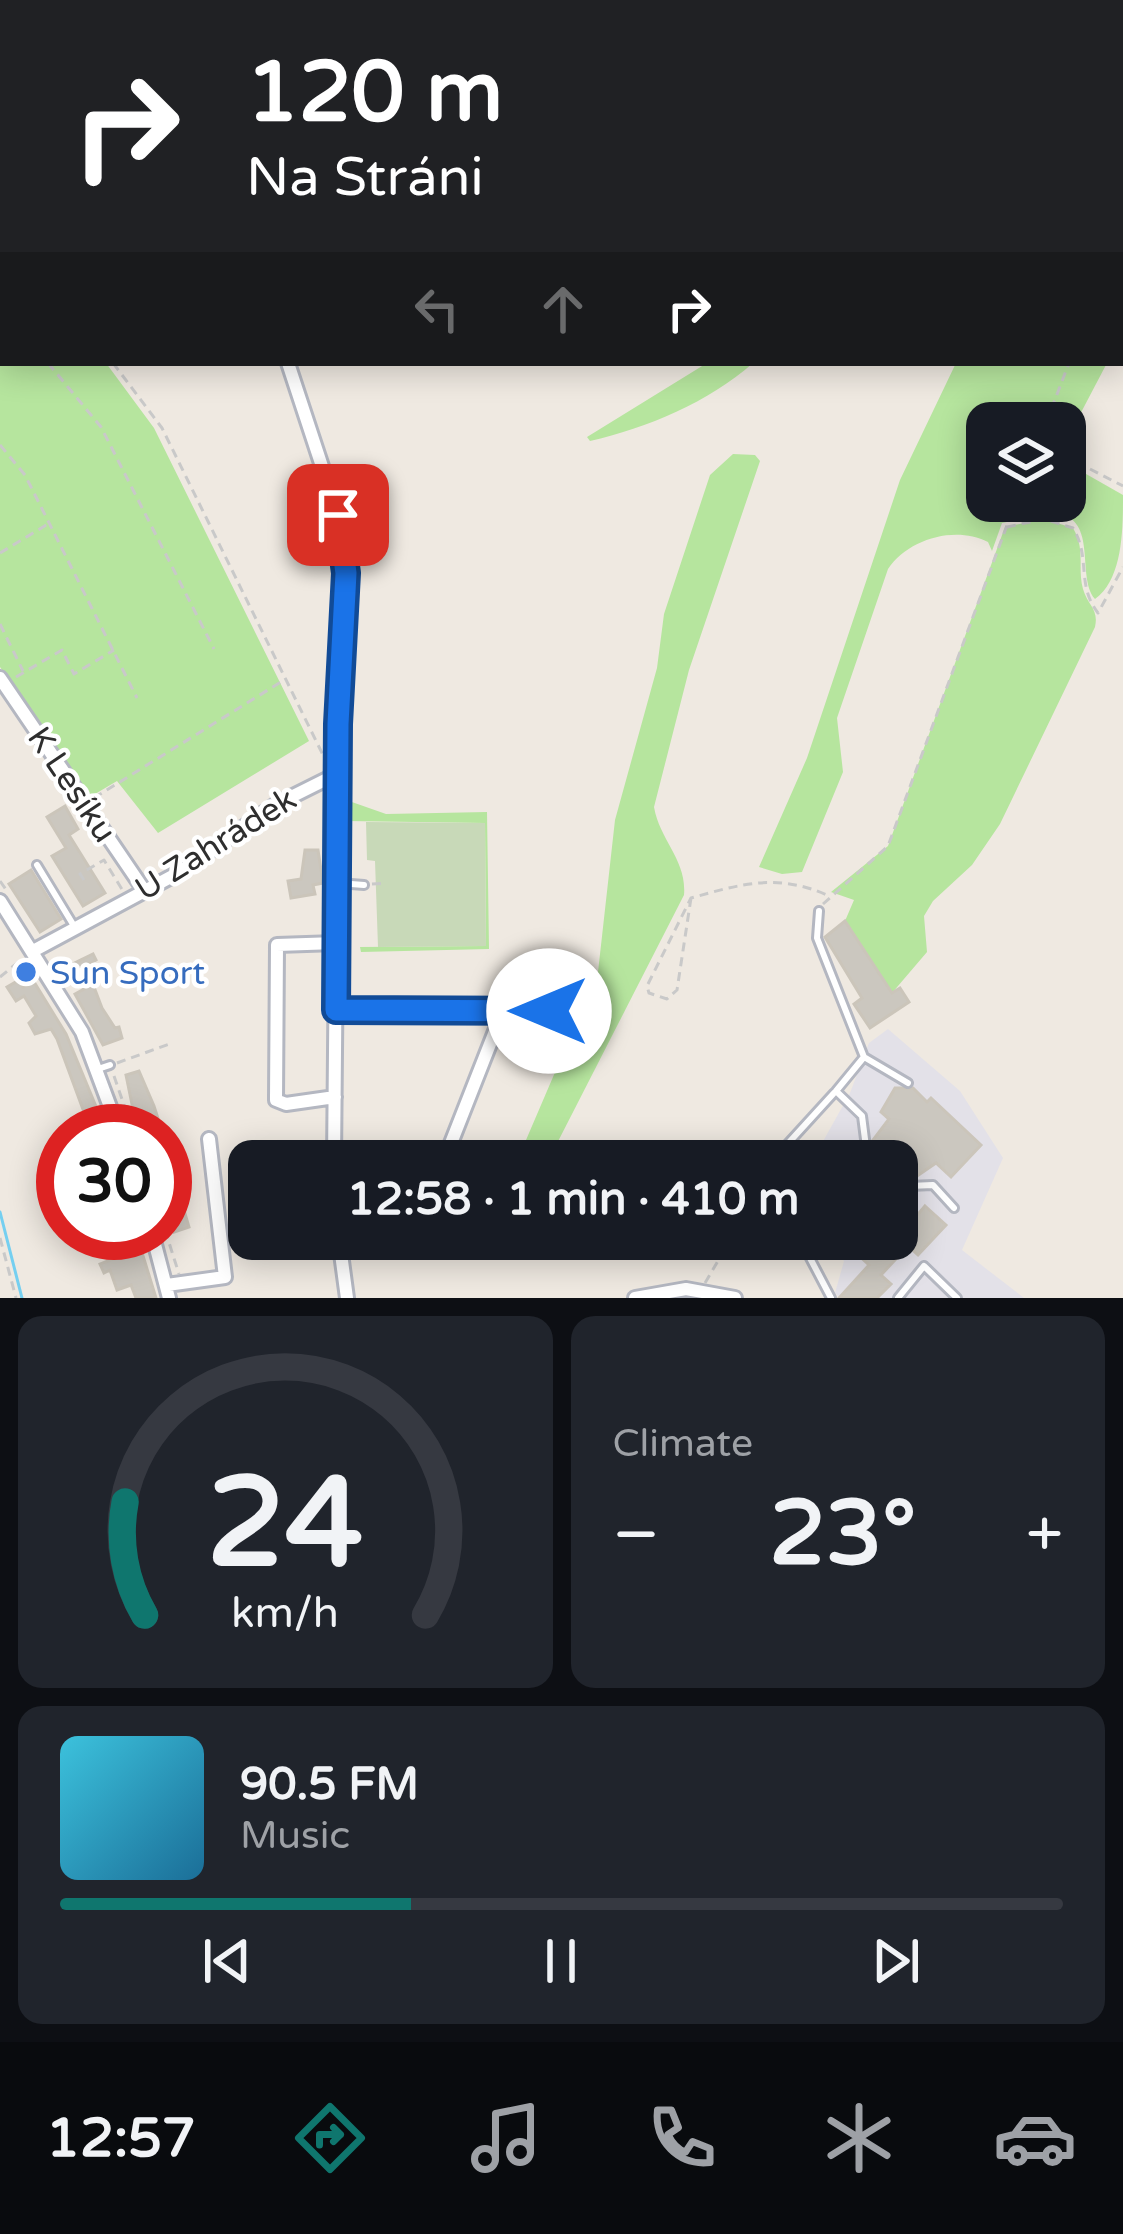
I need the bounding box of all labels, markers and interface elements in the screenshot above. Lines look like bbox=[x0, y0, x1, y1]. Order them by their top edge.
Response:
text: 120 m bbox=[246, 43, 503, 144]
icon: right bbox=[48, 48, 204, 204]
text: Na Stráni bbox=[246, 145, 484, 210]
icon: left bbox=[404, 276, 470, 342]
icon: ahead bbox=[530, 276, 596, 342]
icon: right bbox=[656, 276, 722, 342]
map controls bbox=[966, 402, 1086, 522]
button: layers bbox=[966, 402, 1086, 522]
pin bbox=[287, 464, 389, 566]
icon: arrive bbox=[305, 482, 371, 548]
street label: K Lesíku bbox=[19, 720, 124, 850]
street label: U Zahrádek bbox=[128, 780, 303, 909]
position arrow bbox=[486, 948, 612, 1074]
place label: Sun Sport bbox=[50, 954, 205, 993]
marker: Sun Sport bbox=[13, 959, 39, 985]
speed limit sign: 30 bbox=[36, 1104, 192, 1260]
text: 12:58 · 1 min · 410 m bbox=[347, 1173, 799, 1227]
text: Climate bbox=[613, 1420, 753, 1467]
text: 24 bbox=[207, 1449, 364, 1600]
text: 23° bbox=[769, 1480, 916, 1589]
text: − bbox=[613, 1495, 660, 1575]
text: + bbox=[1026, 1495, 1063, 1575]
text: km/h bbox=[231, 1588, 339, 1639]
text: 90.5 FM bbox=[240, 1758, 419, 1812]
text: Music bbox=[240, 1812, 350, 1859]
icon: previous bbox=[194, 1928, 260, 1994]
icon: pause bbox=[528, 1928, 594, 1994]
icon: next bbox=[863, 1928, 929, 1994]
icon: directions bbox=[288, 2096, 372, 2180]
icon: music bbox=[464, 2096, 548, 2180]
icon: phone bbox=[640, 2096, 724, 2180]
icon: climate bbox=[817, 2096, 901, 2180]
icon: car bbox=[993, 2096, 1077, 2180]
text: 12:57 bbox=[46, 2106, 196, 2171]

